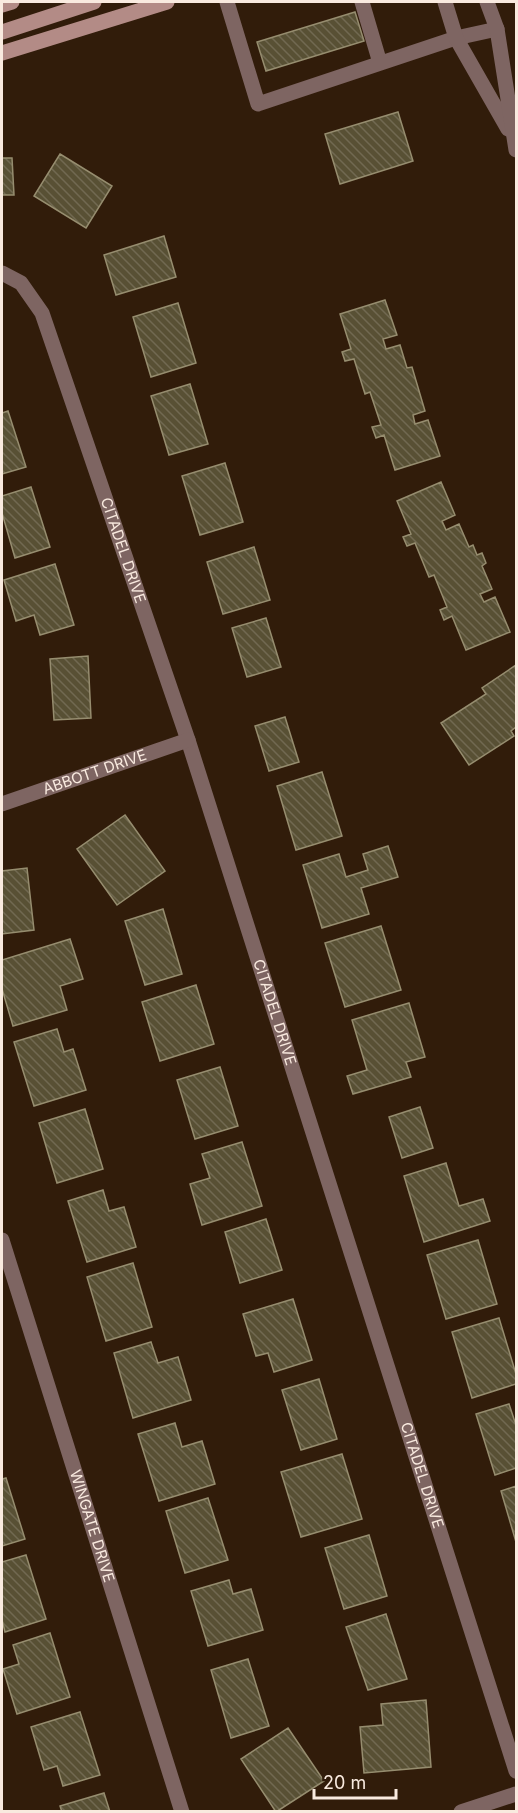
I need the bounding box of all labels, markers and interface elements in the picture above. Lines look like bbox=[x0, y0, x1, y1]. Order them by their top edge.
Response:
street label: CITADEL DRIVE bbox=[97, 495, 150, 605]
street label: ABBOTT DRIVE bbox=[40, 745, 149, 798]
street label: CITADEL DRIVE bbox=[249, 957, 301, 1067]
street label: CITADEL DRIVE bbox=[397, 1420, 448, 1531]
street label: WINGATE DRIVE bbox=[66, 1467, 119, 1585]
scale bar bbox=[314, 1762, 396, 1800]
text: 20 m bbox=[323, 1772, 366, 1793]

